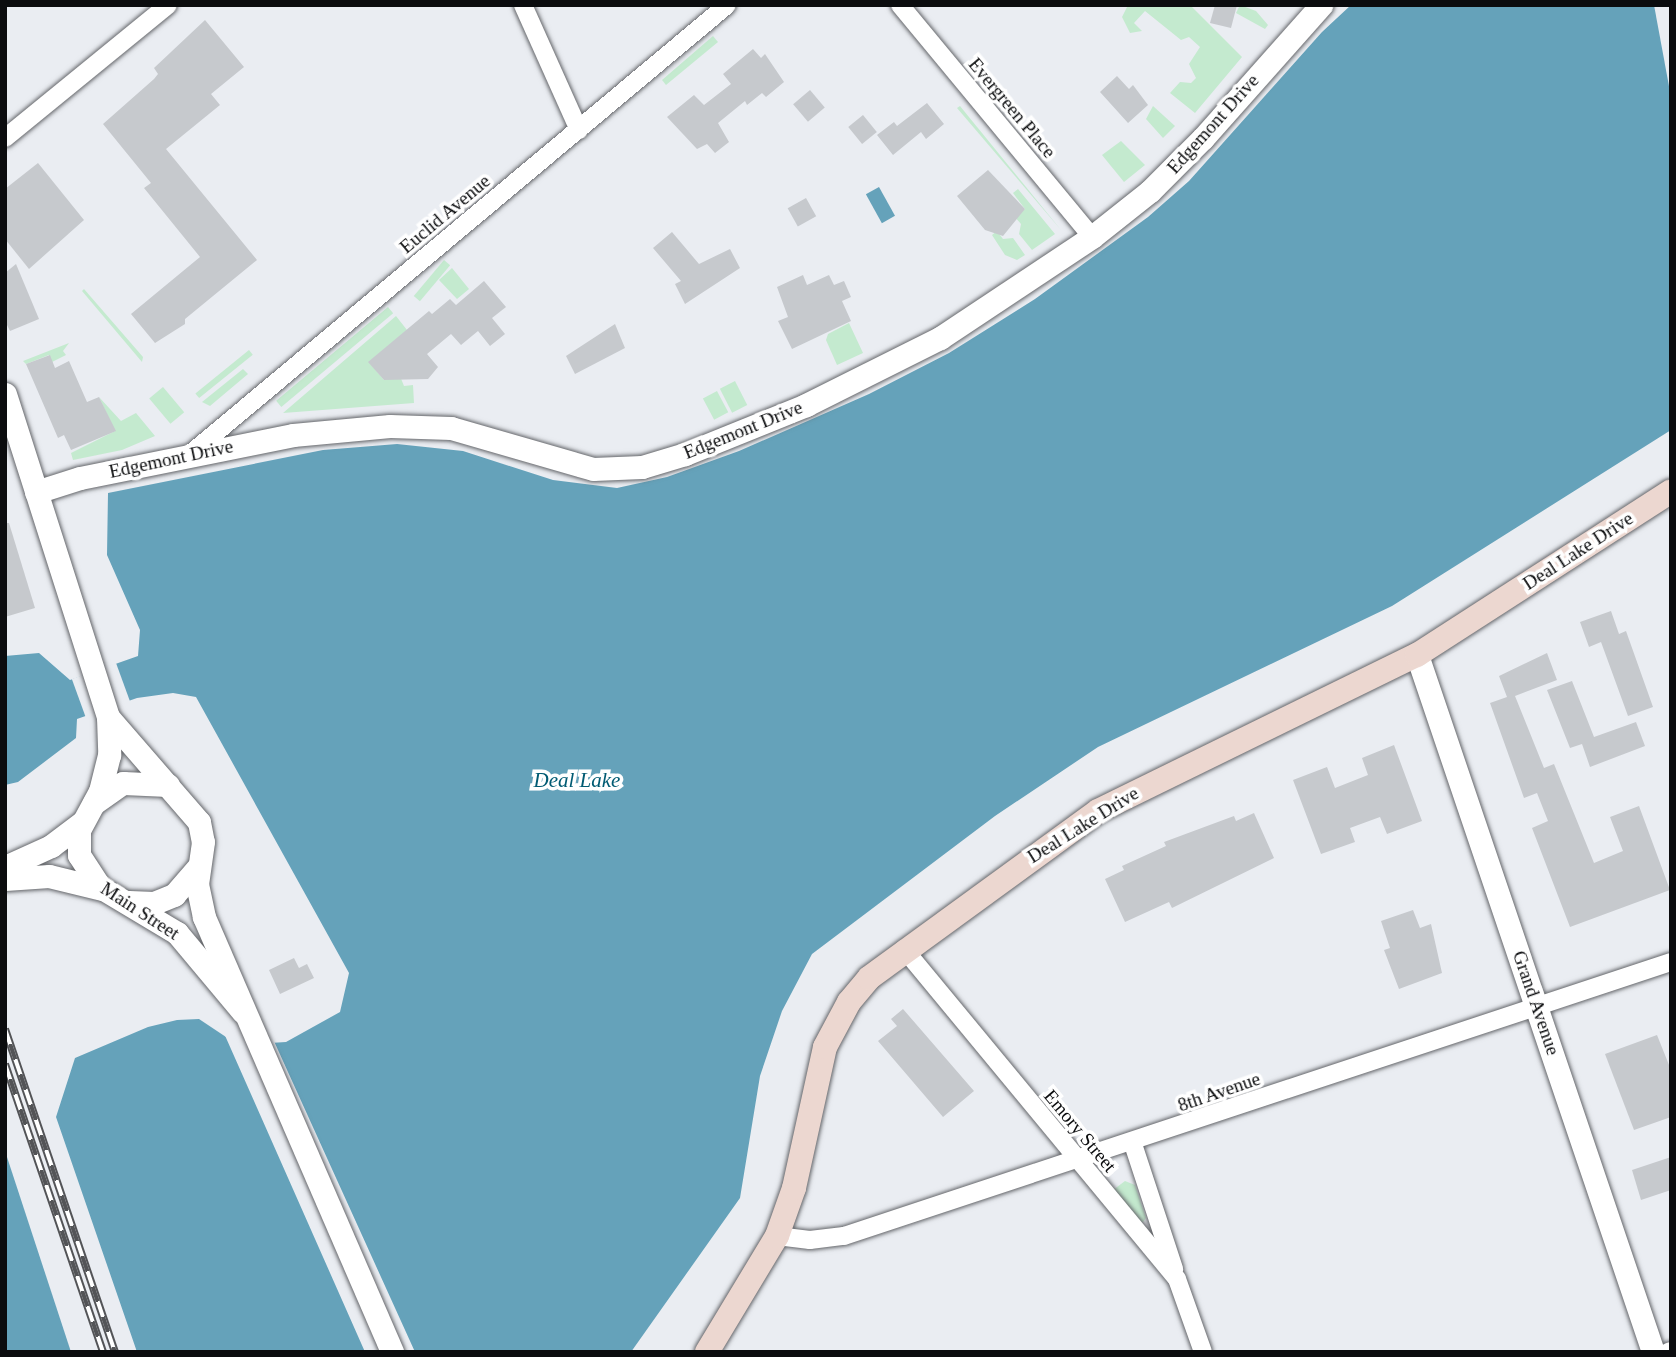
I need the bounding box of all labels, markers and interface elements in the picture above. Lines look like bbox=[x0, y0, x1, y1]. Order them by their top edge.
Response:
street label: Evergreen Place bbox=[964, 53, 1060, 163]
street label: Edgemont Drive bbox=[1162, 70, 1264, 178]
street label: Euclid Avenue bbox=[395, 169, 495, 259]
street label: Edgemont Drive bbox=[680, 396, 806, 464]
street label: Edgemont Drive bbox=[107, 435, 235, 483]
street label: Deal Lake Drive bbox=[1519, 507, 1637, 595]
water label: Deal Lake bbox=[534, 767, 620, 793]
street label: Deal Lake Drive bbox=[1023, 782, 1143, 868]
street label: Main Street bbox=[96, 877, 184, 945]
street label: Grand Avenue bbox=[1507, 947, 1565, 1059]
street label: 8th Avenue bbox=[1174, 1067, 1264, 1117]
street label: Emory Street bbox=[1039, 1085, 1121, 1177]

